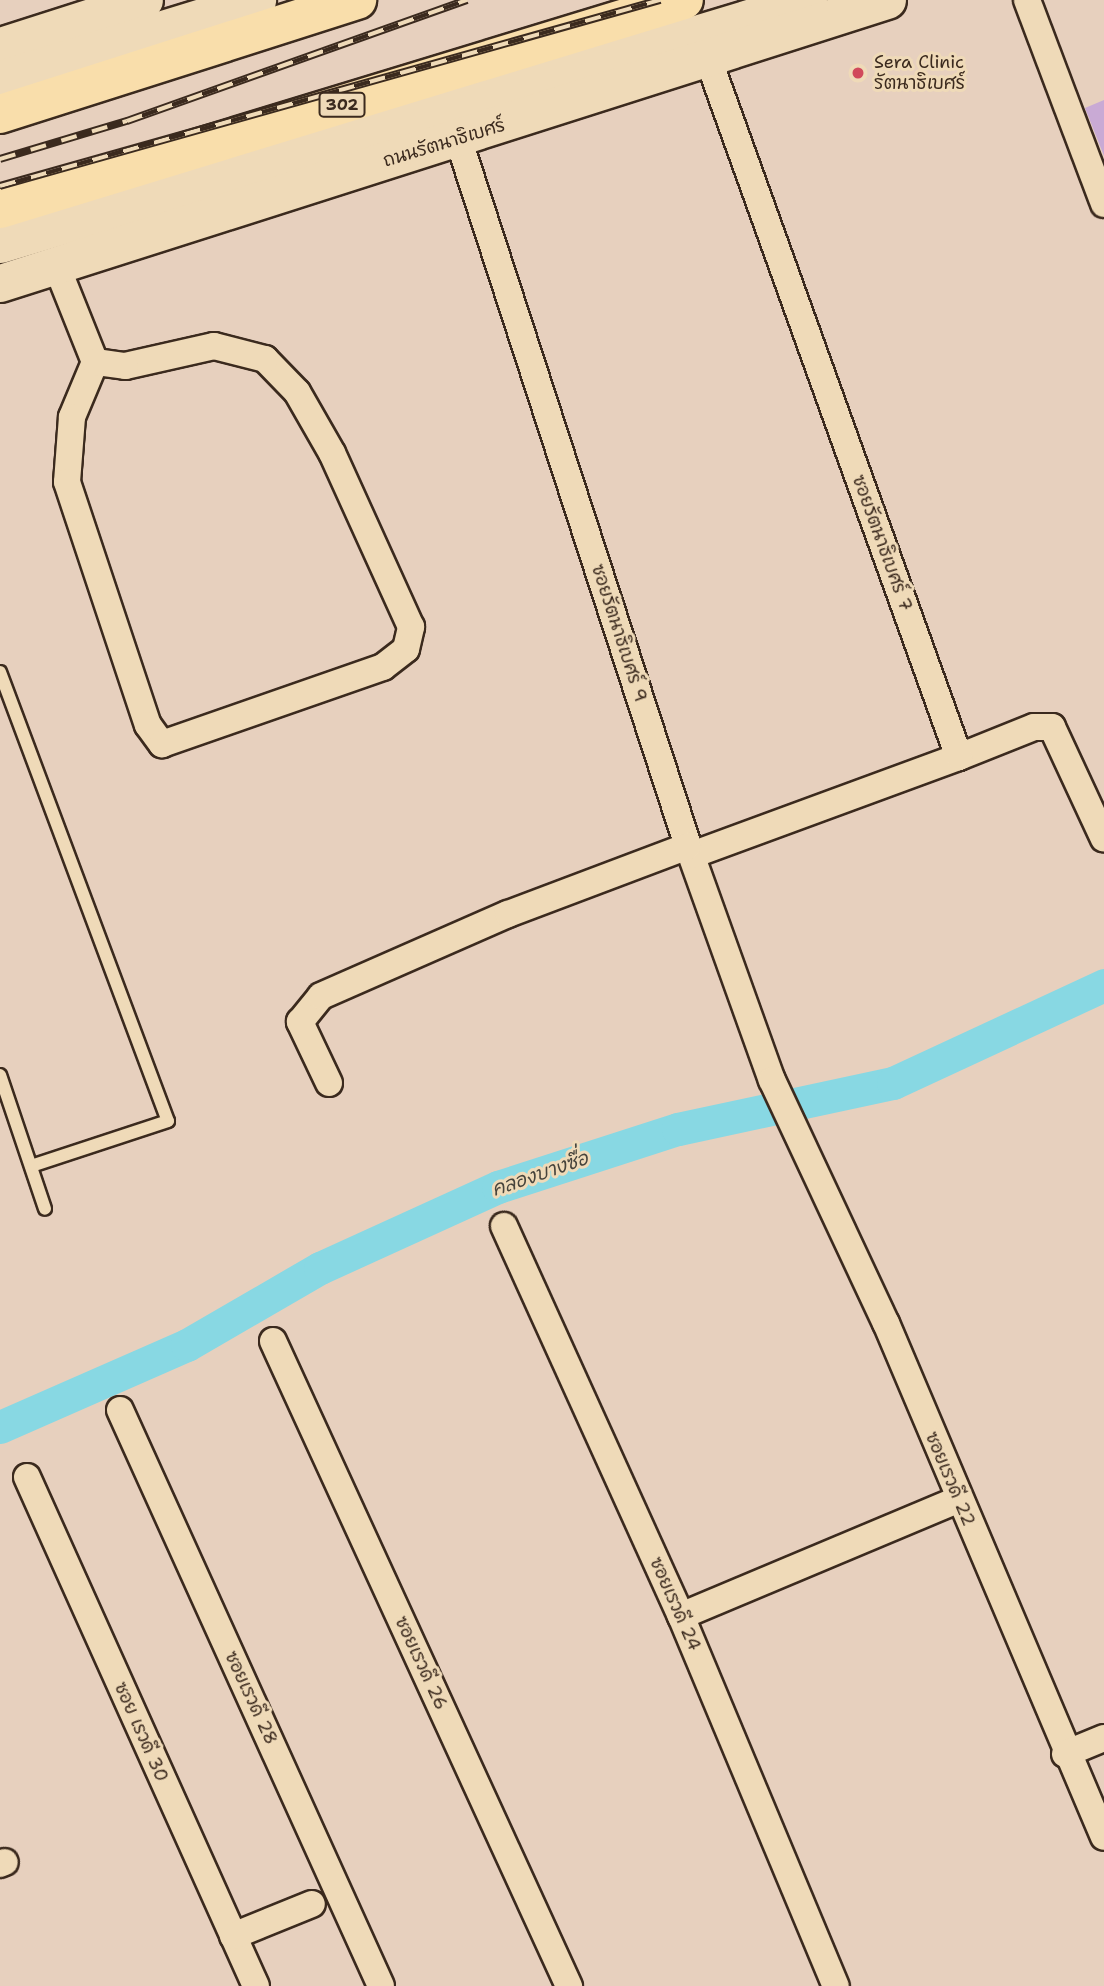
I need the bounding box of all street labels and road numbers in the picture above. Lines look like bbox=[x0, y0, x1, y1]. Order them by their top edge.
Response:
road number: 302 bbox=[318, 92, 366, 118]
street label: ถนนรัตนาธิเบศร์ bbox=[380, 114, 508, 172]
street label: ซอยรัตนาธิเบศร์ 7 bbox=[847, 472, 917, 614]
street label: ซอยรัตนาธิเบศร์ 9 bbox=[587, 562, 651, 704]
street label: ซอยเรวดี 22 bbox=[920, 1429, 980, 1529]
street label: ซอยเรวดี 24 bbox=[645, 1554, 705, 1654]
street label: ซอยเรวดี 26 bbox=[390, 1613, 452, 1713]
street label: ซอยเรวดี 28 bbox=[220, 1648, 282, 1748]
street label: ซอย เรวดี 30 bbox=[109, 1679, 173, 1785]

